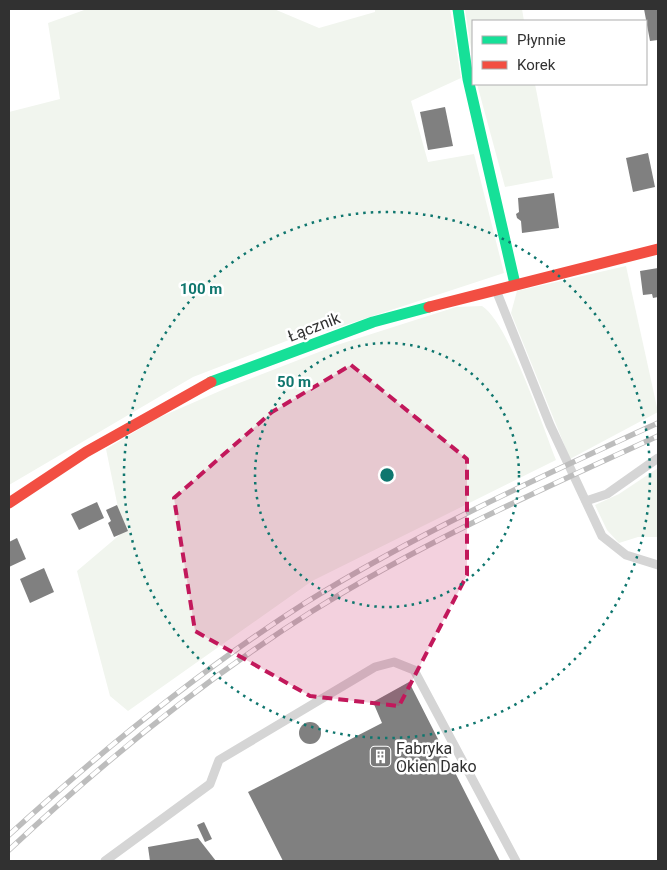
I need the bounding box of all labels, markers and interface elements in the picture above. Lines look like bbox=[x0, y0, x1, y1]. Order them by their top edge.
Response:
legend bbox=[472, 20, 647, 85]
text: Płynnie bbox=[517, 31, 566, 49]
text: Korek bbox=[517, 56, 556, 74]
text: 100 m bbox=[180, 280, 222, 298]
street label: Łącznik bbox=[285, 308, 344, 346]
text: 50 m bbox=[277, 373, 311, 391]
centre of rings bbox=[378, 466, 396, 484]
place label: Fabryka Okien Dako bbox=[396, 739, 477, 776]
building icon: Fabryka Okien Dako bbox=[368, 745, 392, 769]

